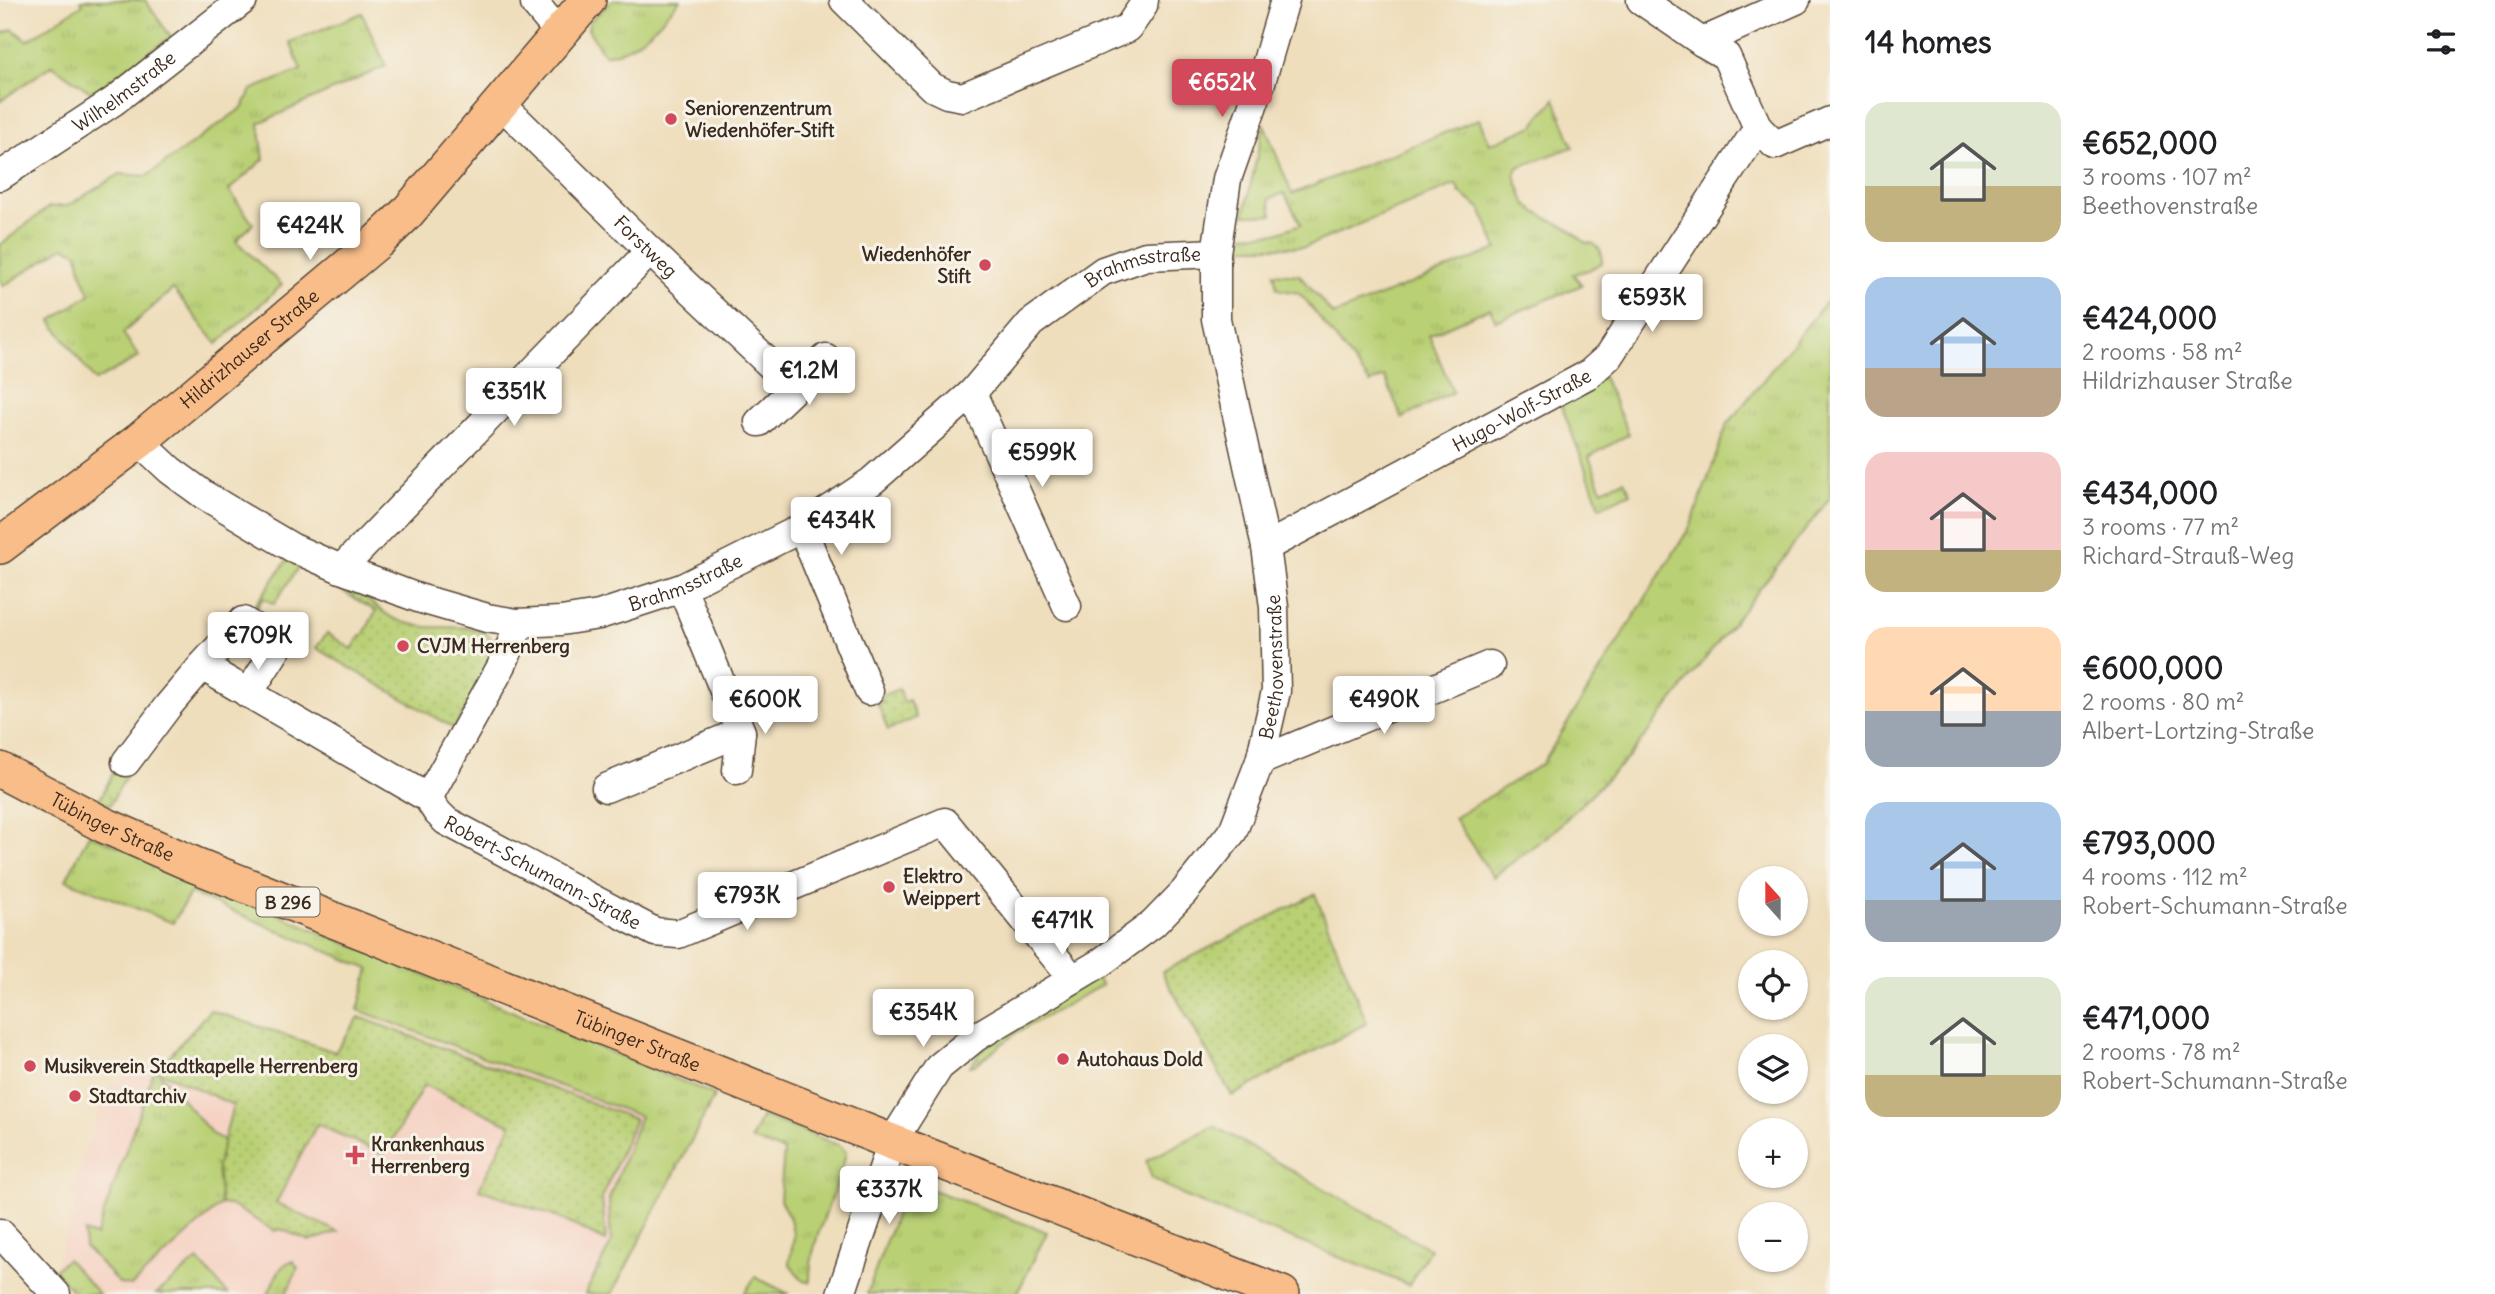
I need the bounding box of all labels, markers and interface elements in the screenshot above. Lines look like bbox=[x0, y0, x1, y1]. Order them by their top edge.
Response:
text: 14 homes bbox=[1865, 23, 1992, 61]
icon: filters bbox=[2422, 23, 2460, 61]
street label: Wilhelmstraße bbox=[68, 46, 180, 137]
pin: €652K bbox=[1173, 60, 1271, 119]
text: €652K bbox=[1188, 67, 1256, 96]
place label: Seniorenzentrum Wiedenhöfer-Stift bbox=[685, 96, 835, 142]
marker: Seniorenzentrum Wiedenhöfer-Stift bbox=[663, 111, 679, 127]
text: €652,000 bbox=[2082, 124, 2218, 162]
icon: home bbox=[1921, 130, 2005, 214]
text: 3 rooms · 107 m² bbox=[2082, 162, 2252, 191]
text: Beethovenstraße bbox=[2082, 191, 2258, 220]
pin: €424K bbox=[261, 202, 359, 262]
text: €424K bbox=[276, 210, 344, 239]
street label: Forstweg bbox=[609, 210, 682, 283]
place label: Wiedenhöfer Stift bbox=[862, 242, 972, 288]
street label: Brahmsstraße bbox=[1079, 242, 1202, 293]
marker: Wiedenhöfer Stift bbox=[977, 257, 993, 273]
pin: €593K bbox=[1603, 274, 1701, 334]
text: €593K bbox=[1618, 282, 1686, 311]
street label: Hildrizhauser Straße bbox=[175, 284, 324, 414]
text: €424,000 bbox=[2082, 299, 2217, 337]
icon: home bbox=[1921, 305, 2005, 389]
text: 2 rooms · 58 m² bbox=[2082, 337, 2243, 366]
pin: €1.2M bbox=[760, 348, 858, 407]
text: €1.2M bbox=[779, 355, 839, 384]
street label: Hugo-Wolf-Straße bbox=[1448, 363, 1595, 457]
text: Hildrizhauser Straße bbox=[2082, 366, 2293, 395]
pin: €351K bbox=[465, 368, 563, 428]
text: €351K bbox=[482, 376, 546, 405]
pin: €599K bbox=[993, 430, 1091, 489]
text: €599K bbox=[1008, 437, 1076, 466]
text: €434,000 bbox=[2082, 474, 2218, 512]
icon: home bbox=[1921, 480, 2005, 564]
pin: €434K bbox=[792, 498, 890, 557]
text: €434K bbox=[807, 505, 875, 534]
text: 3 rooms · 77 m² bbox=[2082, 512, 2239, 541]
text: Richard-Strauß-Weg bbox=[2082, 541, 2294, 570]
street label: Brahmsstraße bbox=[625, 548, 746, 617]
street label: Beethovenstraße bbox=[1253, 593, 1288, 742]
pin: €709K bbox=[209, 612, 307, 672]
text: €709K bbox=[224, 620, 292, 649]
place label: CVJM Herrenberg bbox=[417, 634, 570, 658]
marker: CVJM Herrenberg bbox=[395, 638, 411, 654]
text: €600,000 bbox=[2082, 649, 2224, 687]
icon: home bbox=[1921, 655, 2005, 739]
pin: €600K bbox=[716, 676, 814, 736]
pin: €490K bbox=[1335, 676, 1433, 736]
text: €600K bbox=[729, 684, 801, 713]
text: €490K bbox=[1349, 684, 1419, 713]
text: 2 rooms · 80 m² bbox=[2082, 687, 2244, 716]
text: Albert-Lortzing-Straße bbox=[2082, 716, 2314, 745]
street label: Tübinger Straße bbox=[46, 787, 178, 866]
street label: Robert-Schumann-Straße bbox=[440, 810, 645, 934]
text: €793,000 bbox=[2082, 824, 2216, 862]
icon: home bbox=[1921, 830, 2005, 914]
text: 4 rooms · 112 m² bbox=[2082, 862, 2248, 891]
place label: Elektro Weippert bbox=[903, 864, 981, 910]
north arrow bbox=[1738, 866, 1808, 936]
map controls bbox=[1738, 866, 1808, 1272]
pin: €793K bbox=[698, 872, 796, 932]
marker: Elektro Weippert bbox=[881, 879, 897, 895]
text: €793K bbox=[714, 880, 780, 909]
road number: B 296 bbox=[256, 888, 320, 917]
text: Robert-Schumann-Straße bbox=[2082, 891, 2348, 920]
pin: €471K bbox=[1013, 898, 1111, 957]
text: €471K bbox=[1031, 905, 1093, 934]
button: locate bbox=[1738, 950, 1808, 1020]
pin: €354K bbox=[874, 990, 972, 1049]
text: €354K bbox=[889, 997, 957, 1026]
text: €471,000 bbox=[2082, 999, 2210, 1037]
street label: Tübinger Straße bbox=[570, 1005, 704, 1077]
icon: home bbox=[1921, 1005, 2005, 1089]
button: layers bbox=[1738, 1034, 1808, 1104]
text: 2 rooms · 78 m² bbox=[2082, 1037, 2241, 1066]
place label: Autohaus Dold bbox=[1077, 1047, 1203, 1071]
marker: Autohaus Dold bbox=[1055, 1051, 1071, 1067]
place label: Musikverein Stadtkapelle Herrenberg bbox=[44, 1054, 358, 1078]
marker: Musikverein Stadtkapelle Herrenberg bbox=[22, 1058, 38, 1074]
text: Robert-Schumann-Straße bbox=[2082, 1066, 2348, 1095]
place label: Stadtarchiv bbox=[89, 1084, 187, 1108]
marker: Stadtarchiv bbox=[67, 1088, 83, 1104]
button: + bbox=[1738, 1118, 1808, 1188]
place label: Krankenhaus Herrenberg bbox=[371, 1132, 485, 1178]
marker: Krankenhaus Herrenberg bbox=[345, 1145, 365, 1165]
pin: €337K bbox=[840, 1166, 938, 1226]
text: €337K bbox=[856, 1174, 922, 1203]
button: − bbox=[1738, 1202, 1808, 1272]

